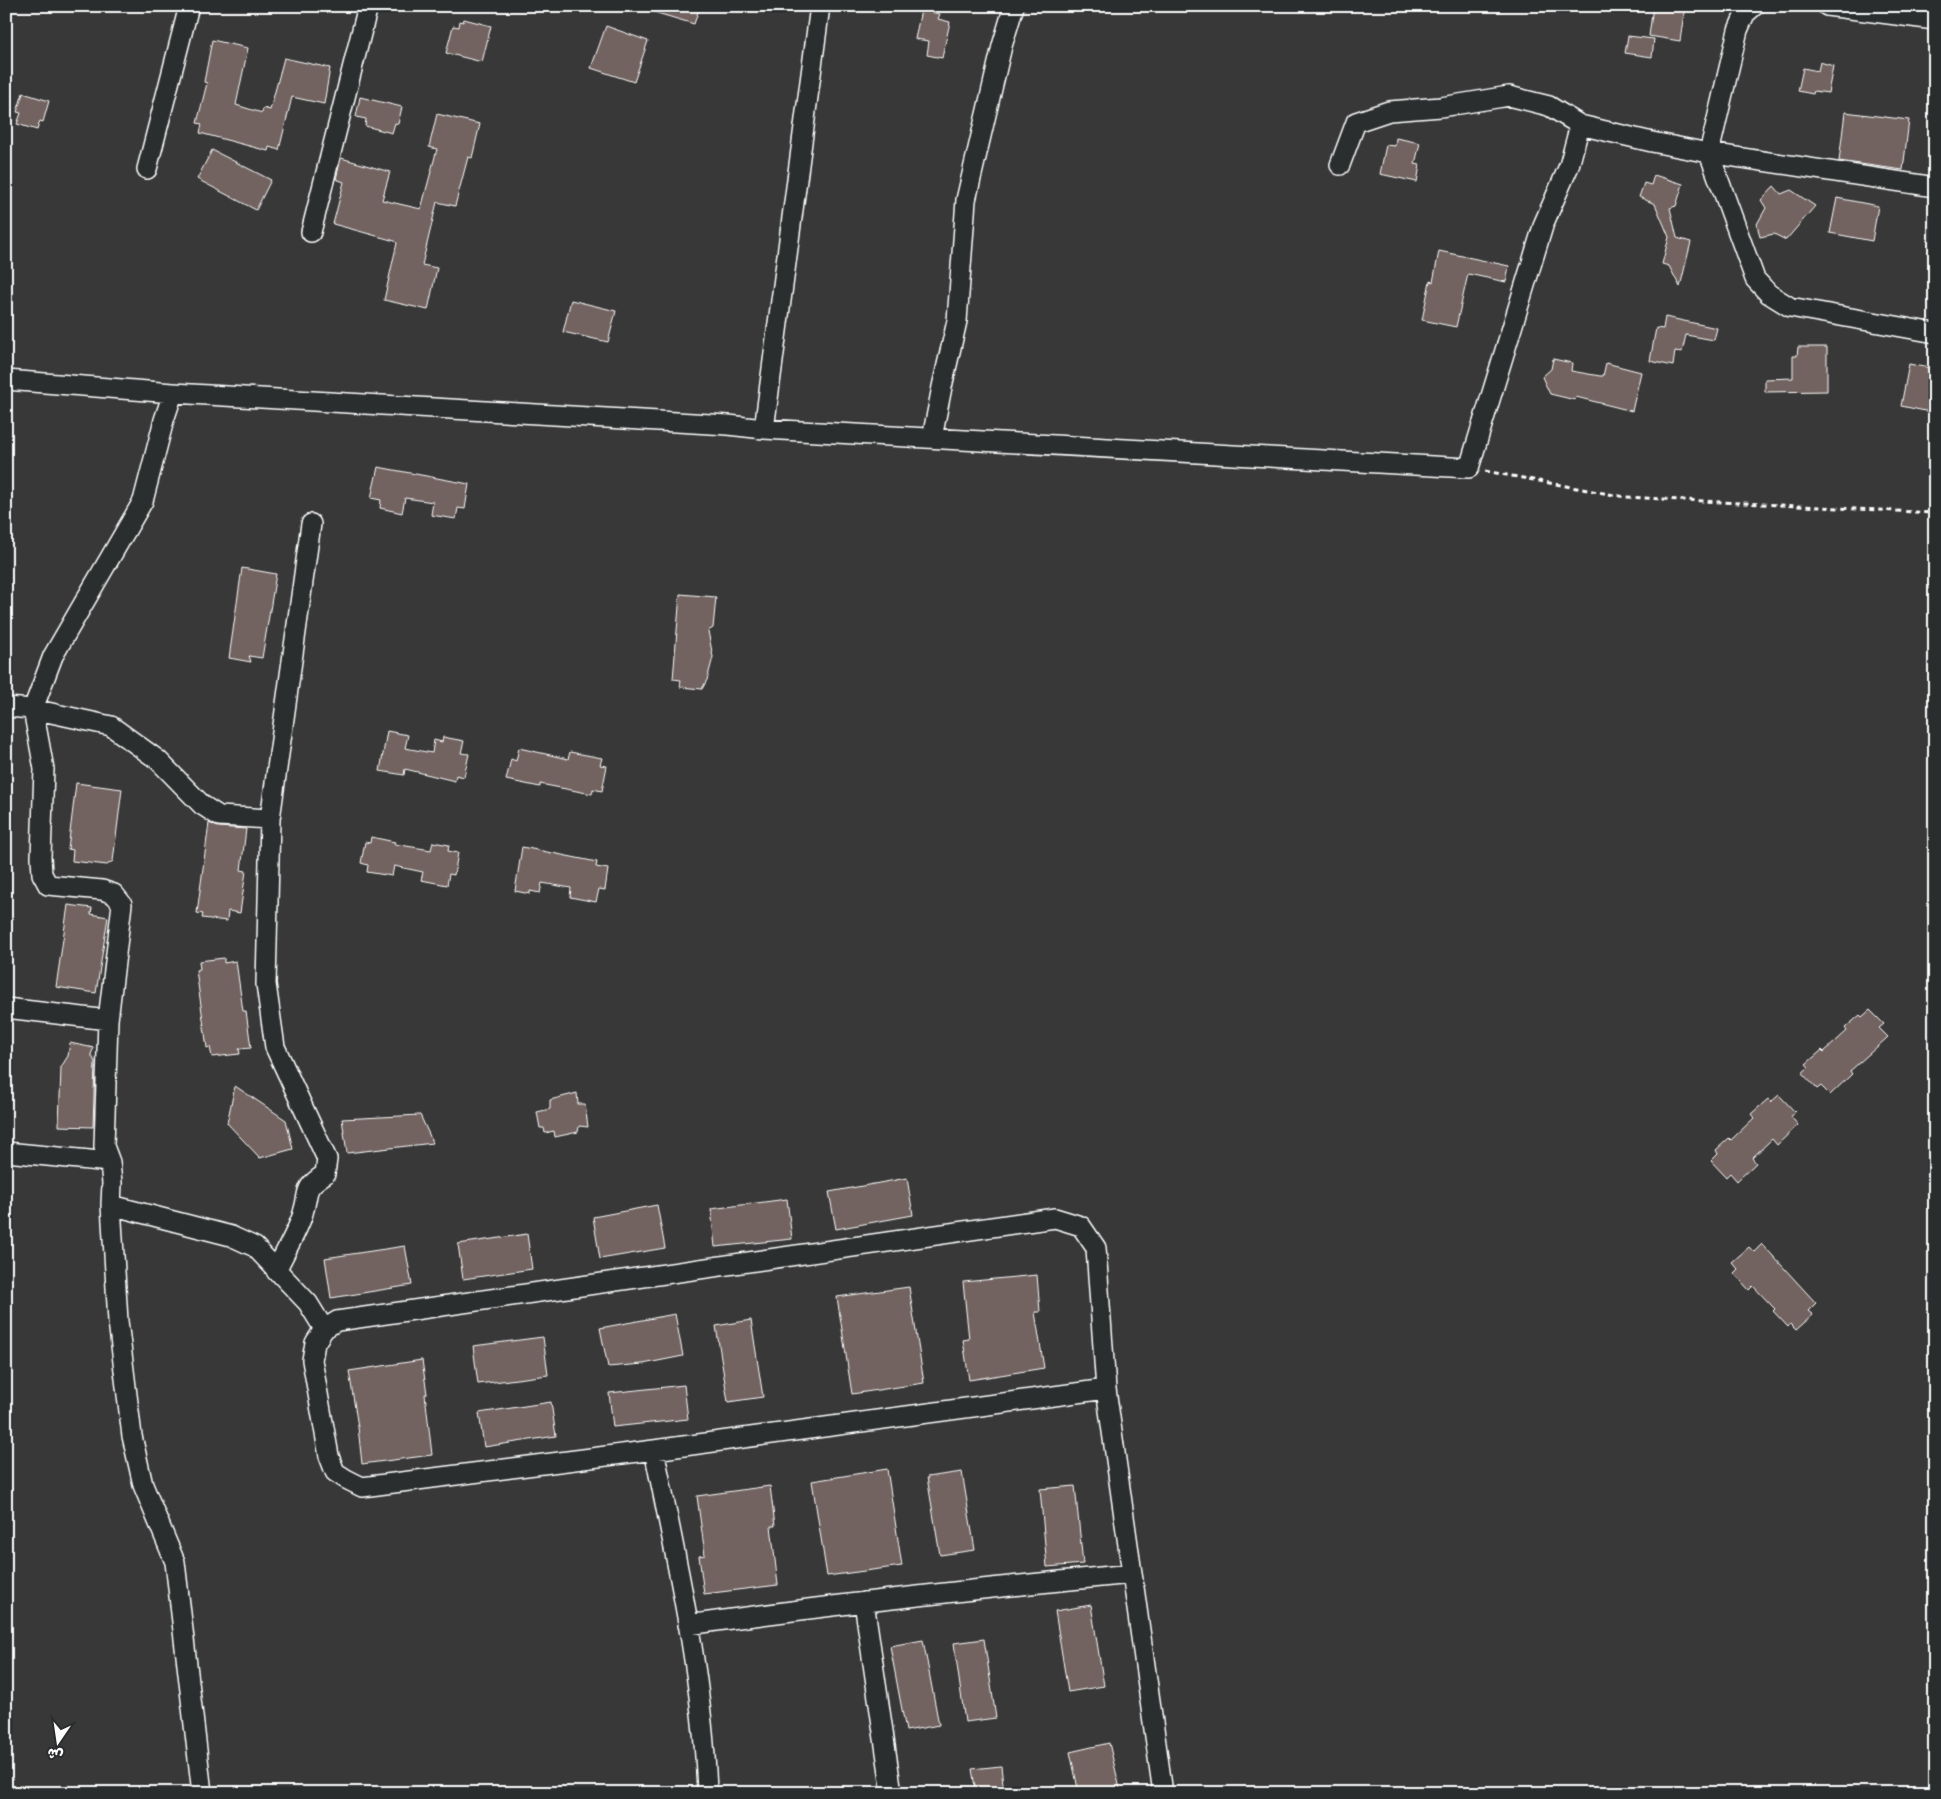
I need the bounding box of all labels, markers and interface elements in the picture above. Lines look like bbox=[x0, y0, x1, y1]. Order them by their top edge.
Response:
north arrow bbox=[32, 1716, 82, 1766]
text: ش bbox=[46, 1743, 65, 1764]

